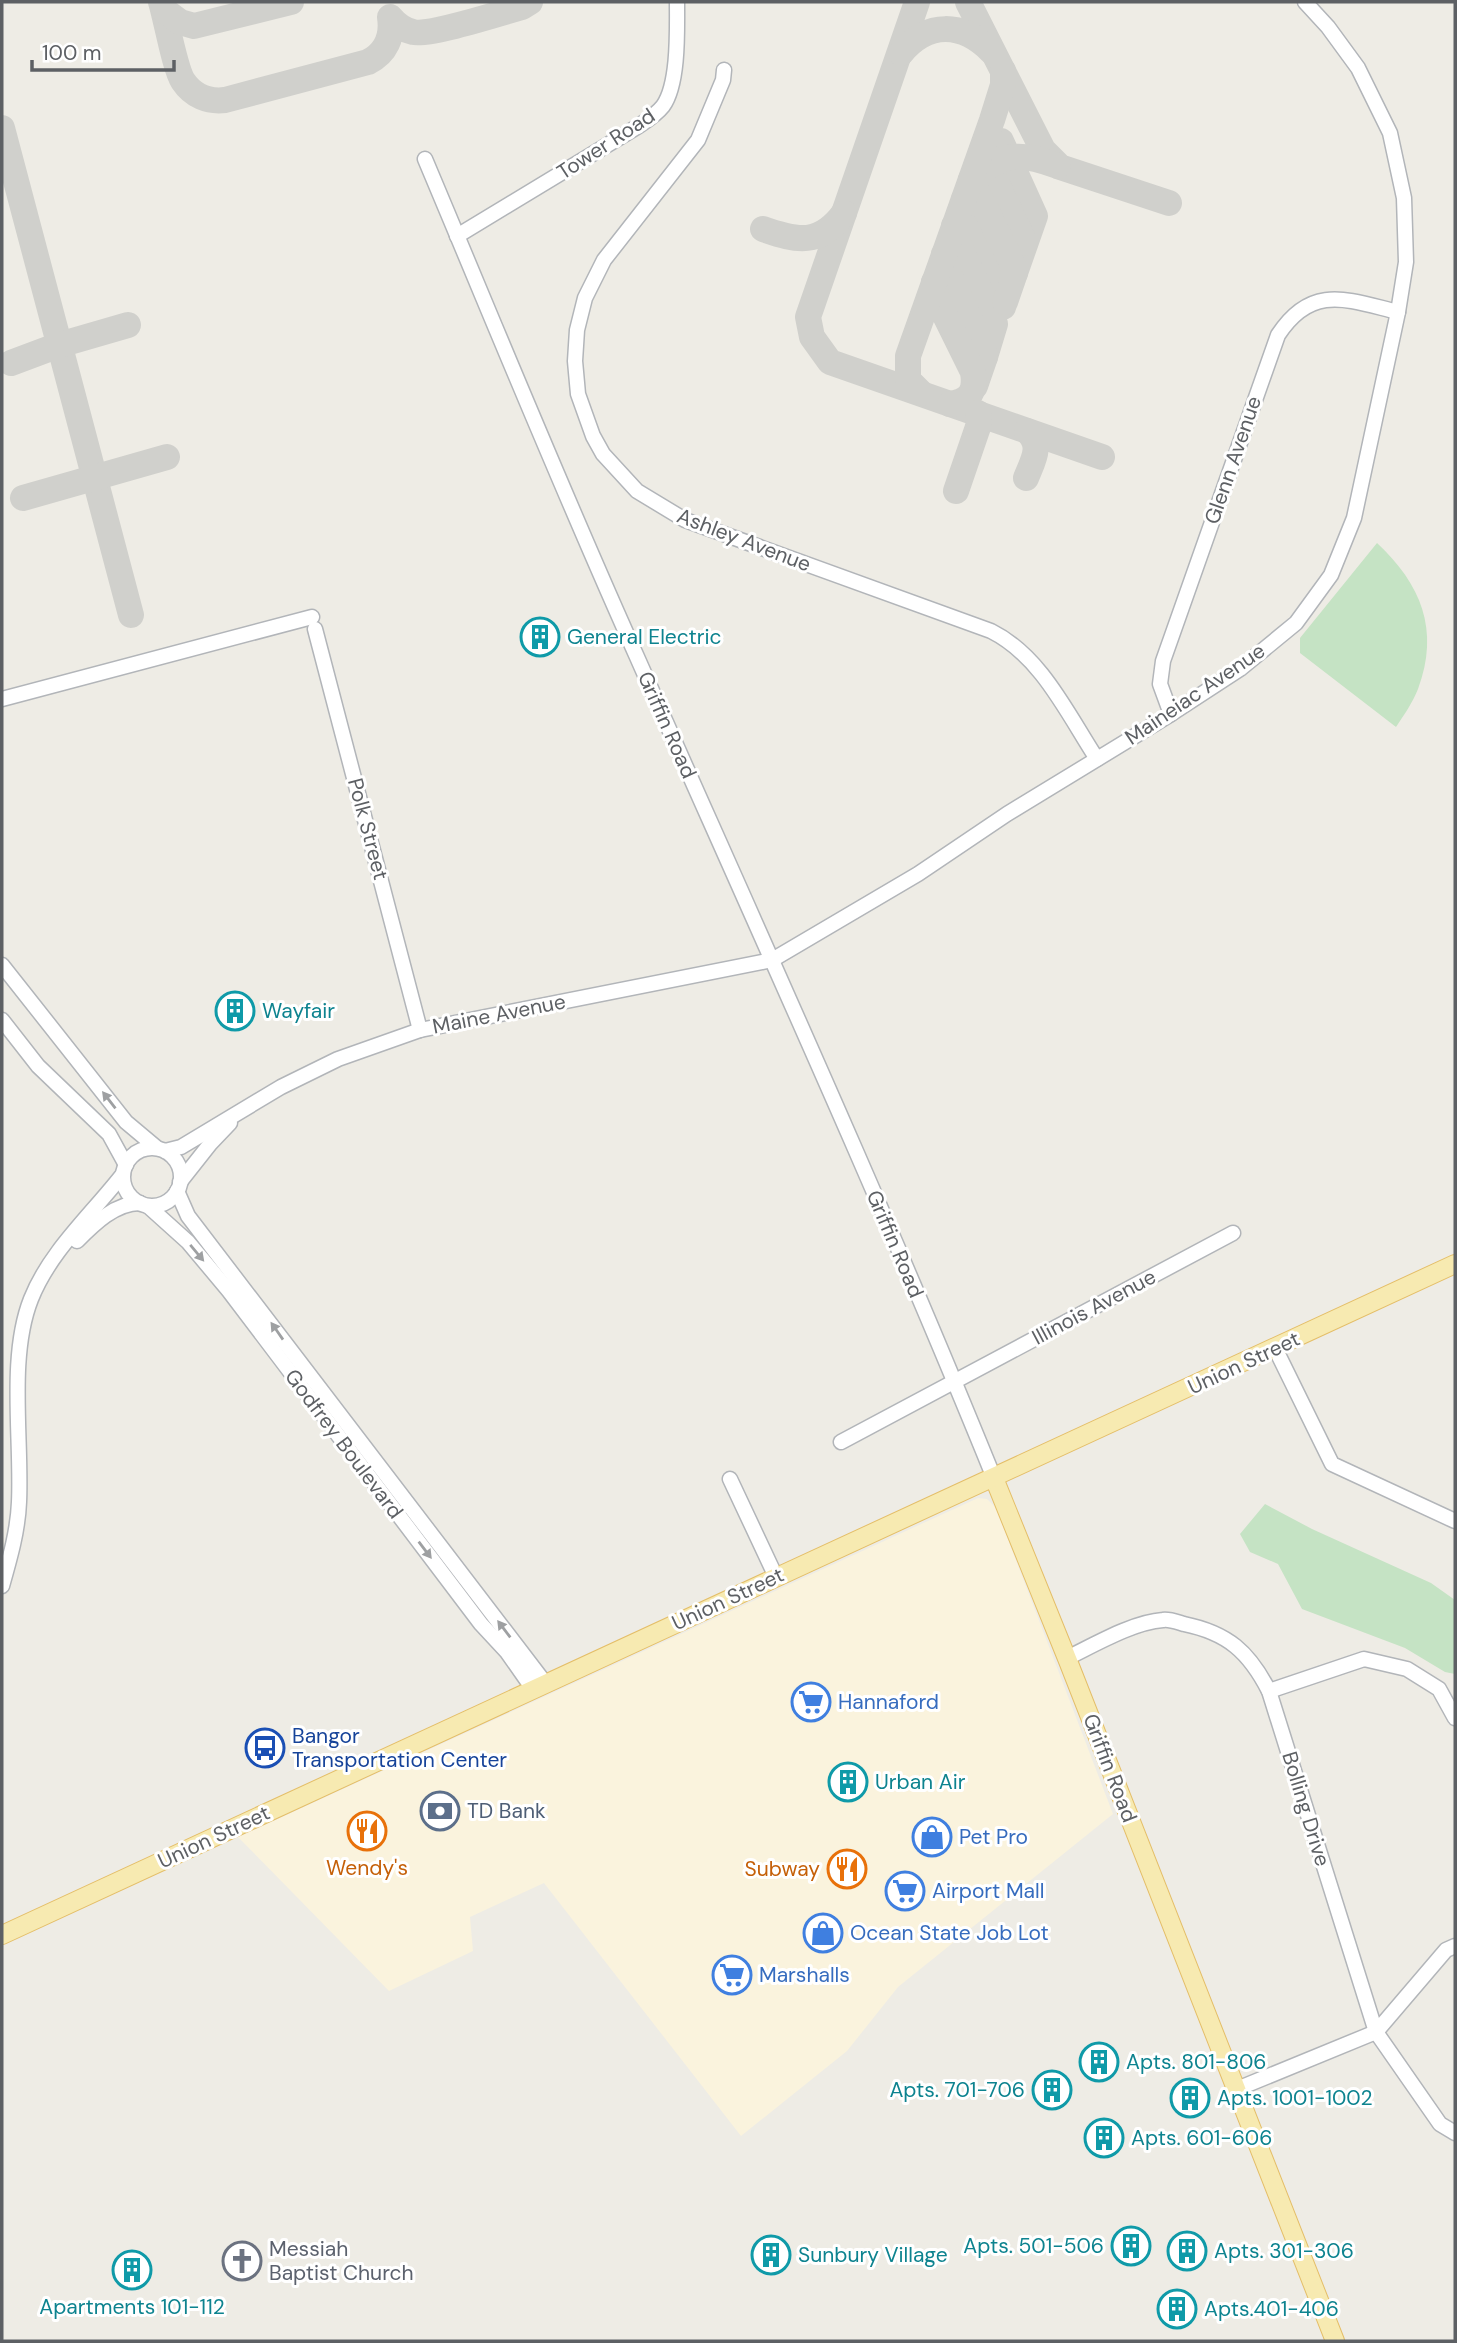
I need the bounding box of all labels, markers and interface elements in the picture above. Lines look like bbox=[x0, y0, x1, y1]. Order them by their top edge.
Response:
scale bar bbox=[32, 28, 173, 72]
text: 100 m bbox=[42, 39, 102, 67]
street label: Tower Road bbox=[552, 102, 660, 186]
street label: Glenn Avenue bbox=[1198, 392, 1268, 528]
street label: Ashley Avenue bbox=[673, 502, 815, 578]
building icon: General Electric bbox=[519, 616, 561, 658]
place label: General Electric bbox=[567, 623, 722, 651]
street label: Maineiac Avenue bbox=[1119, 637, 1271, 751]
street label: Griffin Road bbox=[631, 667, 703, 783]
street label: Polk Street bbox=[341, 775, 395, 883]
street label: Maine Avenue bbox=[430, 987, 568, 1041]
building icon: Wayfair bbox=[214, 990, 256, 1032]
place label: Wayfair bbox=[262, 997, 335, 1025]
one-way arrow bbox=[102, 1092, 117, 1110]
street label: Griffin Road bbox=[860, 1186, 930, 1302]
one-way arrow bbox=[189, 1245, 204, 1262]
street label: Illinois Avenue bbox=[1027, 1263, 1161, 1351]
one-way arrow bbox=[270, 1322, 284, 1340]
street label: Union Street bbox=[1183, 1325, 1305, 1401]
street label: Godfrey Boulevard bbox=[278, 1363, 410, 1525]
one-way arrow bbox=[418, 1541, 432, 1560]
street label: Union Street bbox=[667, 1561, 789, 1637]
one-way arrow bbox=[498, 1620, 512, 1638]
supermarket icon: Hannaford bbox=[790, 1681, 832, 1723]
place label: Hannaford bbox=[838, 1688, 939, 1716]
street label: Griffin Road bbox=[1076, 1710, 1144, 1826]
place label: Bangor Transportation Center bbox=[292, 1722, 507, 1774]
bus stop icon: Bangor Transportation Center bbox=[244, 1727, 286, 1769]
street label: Bolling Drive bbox=[1275, 1748, 1337, 1870]
building icon: Urban Air bbox=[827, 1761, 869, 1803]
place label: Urban Air bbox=[875, 1768, 966, 1796]
bank icon: TD Bank bbox=[419, 1790, 461, 1832]
place label: TD Bank bbox=[467, 1797, 546, 1825]
street label: Union Street bbox=[153, 1799, 275, 1875]
restaurant icon: Wendy's bbox=[346, 1810, 388, 1852]
shop icon: Pet Pro bbox=[911, 1816, 953, 1858]
place label: Pet Pro bbox=[959, 1823, 1028, 1851]
restaurant icon: Subway bbox=[826, 1848, 868, 1890]
place label: Wendy's bbox=[326, 1854, 408, 1882]
place label: Subway bbox=[745, 1855, 820, 1883]
supermarket icon: Airport Mall bbox=[884, 1870, 926, 1912]
place label: Airport Mall bbox=[932, 1877, 1044, 1905]
shop icon: Ocean State Job Lot bbox=[802, 1912, 844, 1954]
place label: Ocean State Job Lot bbox=[850, 1919, 1049, 1947]
supermarket icon: Marshalls bbox=[711, 1954, 753, 1996]
place label: Marshalls bbox=[759, 1961, 850, 1989]
building icon: Apts. 801-806 bbox=[1078, 2041, 1120, 2083]
place label: Apts. 801-806 bbox=[1126, 2048, 1267, 2076]
building icon: Apts. 701-706 bbox=[1031, 2069, 1073, 2111]
place label: Apts. 701-706 bbox=[889, 2076, 1025, 2104]
building icon: Apts. 1001-1002 bbox=[1169, 2077, 1211, 2119]
place label: Apts. 1001-1002 bbox=[1217, 2084, 1373, 2112]
building icon: Apts. 601-606 bbox=[1083, 2117, 1125, 2159]
place label: Apts. 601-606 bbox=[1131, 2124, 1272, 2152]
building icon: Apts. 501-506 bbox=[1110, 2225, 1152, 2267]
building icon: Apts. 301-306 bbox=[1166, 2230, 1208, 2272]
place label: Apts. 501-506 bbox=[963, 2232, 1104, 2260]
building icon: Sunbury Village bbox=[750, 2234, 792, 2276]
place label: Messiah Baptist Church bbox=[269, 2235, 414, 2287]
place label: Apts. 301-306 bbox=[1214, 2237, 1354, 2265]
church icon: Messiah Baptist Church bbox=[221, 2240, 263, 2282]
place label: Sunbury Village bbox=[798, 2241, 948, 2269]
building icon: Apartments 101-112 bbox=[111, 2249, 153, 2291]
building icon: Apts.401-406 bbox=[1156, 2288, 1198, 2330]
place label: Apartments 101-112 bbox=[39, 2293, 225, 2321]
place label: Apts.401-406 bbox=[1204, 2295, 1339, 2323]

